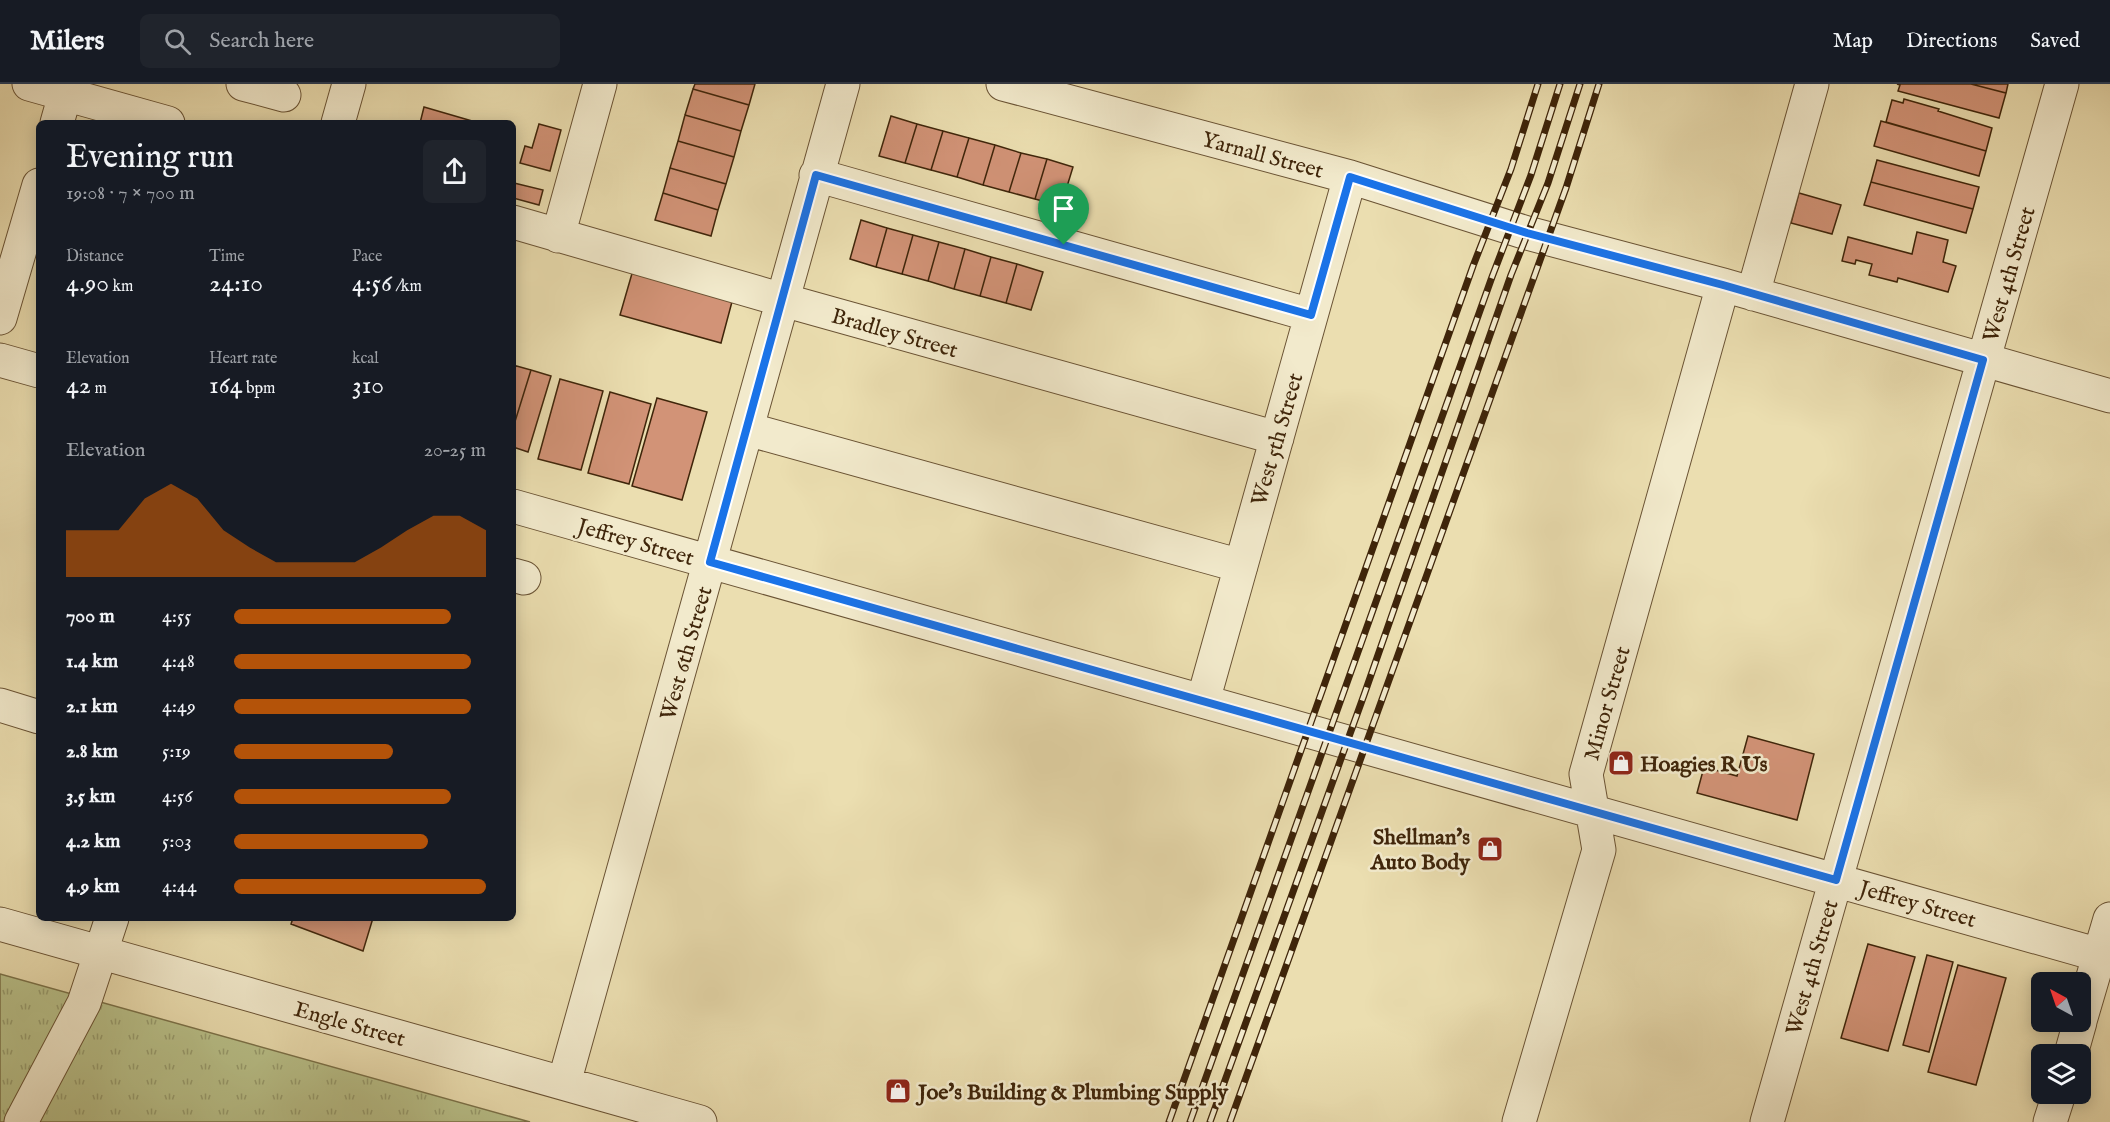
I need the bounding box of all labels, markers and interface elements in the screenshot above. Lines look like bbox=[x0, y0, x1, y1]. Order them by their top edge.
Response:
search box bbox=[140, 14, 560, 68]
text: Milers bbox=[30, 24, 104, 59]
icon: search bbox=[161, 25, 194, 58]
text: Search here bbox=[209, 27, 314, 55]
text: Map bbox=[1833, 28, 1873, 55]
text: Directions bbox=[1906, 28, 1997, 55]
text: Saved bbox=[2030, 28, 2080, 55]
street label: Yarnall Street bbox=[1199, 126, 1327, 186]
text: Evening run bbox=[66, 137, 234, 179]
button: share bbox=[423, 140, 486, 203]
text: 19:08 · 7 × 700 m bbox=[66, 181, 195, 206]
pin bbox=[1038, 183, 1089, 245]
icon: arrive bbox=[1047, 192, 1080, 225]
street label: West 4th Street bbox=[1977, 203, 2043, 345]
text: Distance bbox=[66, 247, 124, 267]
text: Time bbox=[209, 247, 245, 267]
text: Pace bbox=[352, 247, 382, 267]
text: 4.90 bbox=[66, 267, 109, 300]
text: 24:10 bbox=[209, 267, 263, 300]
text: 4:56 bbox=[352, 267, 392, 300]
text: km bbox=[109, 277, 133, 297]
text: /km bbox=[392, 277, 422, 297]
street label: Bradley Street bbox=[828, 303, 961, 365]
text: Elevation bbox=[66, 349, 129, 369]
text: Heart rate bbox=[209, 349, 277, 369]
text: kcal bbox=[352, 349, 379, 369]
text: 42 bbox=[66, 369, 91, 402]
text: 164 bbox=[209, 369, 242, 402]
text: 310 bbox=[352, 369, 384, 402]
street label: West 5th Street bbox=[1246, 370, 1310, 509]
text: m bbox=[91, 379, 107, 399]
text: bpm bbox=[242, 379, 275, 399]
text: Elevation bbox=[66, 438, 145, 463]
text: 20–25 m bbox=[424, 438, 486, 463]
street label: Jeffrey Street bbox=[571, 512, 697, 573]
street label: West 6th Street bbox=[654, 583, 720, 724]
text: 700 m bbox=[66, 604, 115, 629]
text: 4:55 bbox=[162, 604, 192, 629]
street label: Minor Street bbox=[1578, 643, 1638, 764]
text: 1.4 km bbox=[66, 649, 118, 674]
text: 4:48 bbox=[162, 649, 195, 674]
text: 2.1 km bbox=[66, 694, 118, 719]
text: 4:49 bbox=[162, 694, 196, 719]
text: 2.8 km bbox=[66, 739, 118, 764]
text: 5:19 bbox=[162, 739, 191, 764]
shop icon: Hoagies R Us bbox=[1606, 748, 1636, 778]
place label: Hoagies R Us bbox=[1640, 751, 1768, 779]
text: 3.5 km bbox=[66, 784, 116, 809]
text: 4:56 bbox=[162, 784, 193, 809]
place label: Shellman's Auto Body bbox=[1370, 824, 1471, 877]
text: 4.2 km bbox=[66, 829, 120, 854]
text: 5:03 bbox=[162, 829, 192, 854]
shop icon: Shellman's Auto Body bbox=[1475, 834, 1505, 864]
text: 4.9 km bbox=[66, 874, 120, 899]
text: 4:44 bbox=[162, 874, 197, 899]
street label: Jeffrey Street bbox=[1853, 874, 1979, 935]
street label: West 4th Street bbox=[1780, 896, 1846, 1038]
north arrow bbox=[2031, 972, 2091, 1032]
map controls bbox=[2031, 972, 2091, 1104]
street label: Engle Street bbox=[291, 996, 409, 1054]
button: layers bbox=[2031, 1044, 2091, 1104]
shop icon: Joe's Building & Plumbing Supply bbox=[883, 1076, 913, 1106]
place label: Joe's Building & Plumbing Supply bbox=[915, 1079, 1229, 1107]

